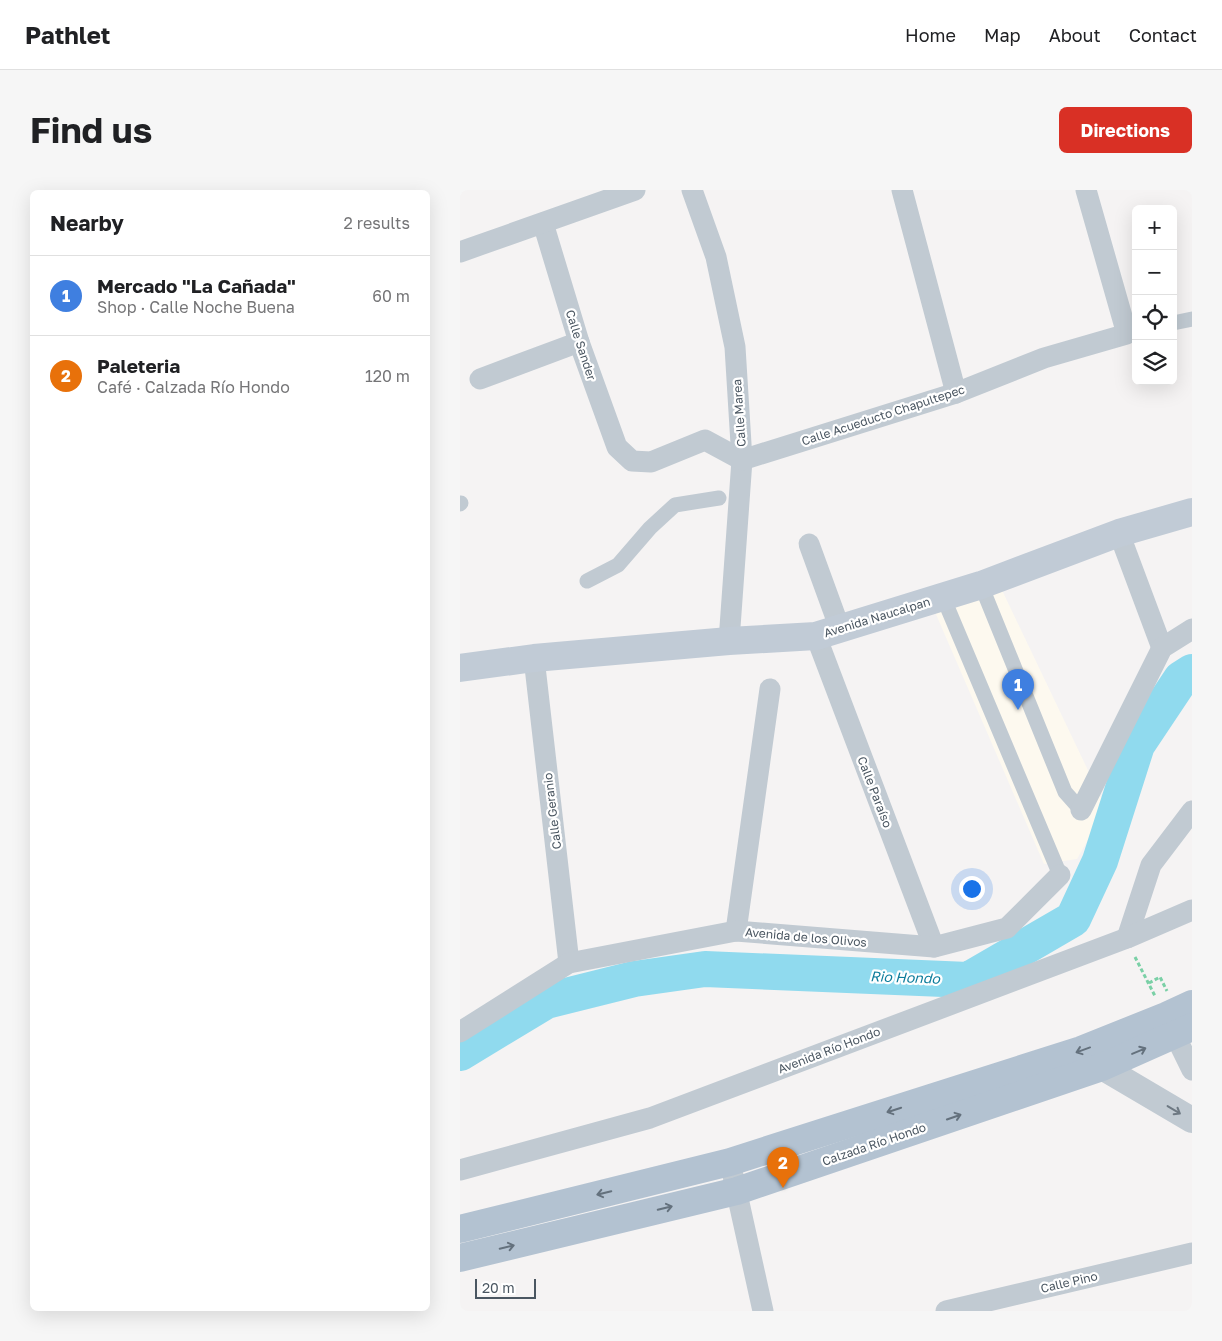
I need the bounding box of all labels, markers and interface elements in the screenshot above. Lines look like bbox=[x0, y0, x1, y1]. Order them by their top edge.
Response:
text: Pathlet bbox=[25, 20, 110, 49]
text: Home bbox=[905, 24, 956, 46]
text: Map bbox=[984, 24, 1021, 46]
text: About bbox=[1049, 24, 1101, 46]
text: Contact bbox=[1129, 24, 1197, 46]
button: Directions bbox=[1059, 107, 1192, 153]
text: Find us bbox=[30, 109, 152, 151]
map controls bbox=[1132, 205, 1177, 385]
button: + bbox=[1132, 205, 1177, 250]
text: Nearby bbox=[50, 210, 124, 236]
text: 2 results bbox=[344, 213, 410, 233]
button: − bbox=[1132, 250, 1177, 295]
text: Mercado "La Cañada" bbox=[97, 274, 296, 297]
text: 1 bbox=[62, 286, 70, 306]
text: 60 m bbox=[372, 286, 410, 306]
button: locate bbox=[1132, 295, 1177, 340]
text: Shop · Calle Noche Buena bbox=[97, 297, 295, 317]
street label: Calle Sander bbox=[563, 308, 600, 382]
button: layers bbox=[1132, 340, 1177, 385]
text: Paleteria bbox=[97, 354, 180, 377]
text: 2 bbox=[61, 366, 71, 386]
text: 120 m bbox=[365, 366, 410, 386]
text: Café · Calzada Río Hondo bbox=[97, 377, 290, 397]
street label: Calle Marea bbox=[729, 379, 749, 447]
street label: Calle Acueducto Chapultepec bbox=[800, 381, 967, 448]
street label: Avenida Naucalpan bbox=[822, 594, 932, 640]
pin: 1 bbox=[1002, 669, 1034, 710]
street label: Calle Paraíso bbox=[855, 754, 895, 830]
street label: Calle Geranio bbox=[540, 772, 564, 850]
your location bbox=[959, 876, 985, 902]
street label: Avenida de los Olivos bbox=[745, 924, 867, 950]
water label: Rio Hondo bbox=[870, 967, 942, 987]
street label: Avenida Río Hondo bbox=[776, 1024, 882, 1076]
one-way arrow bbox=[1131, 1045, 1146, 1055]
one-way arrow bbox=[1075, 1046, 1090, 1055]
one-way arrow bbox=[887, 1105, 903, 1115]
one-way arrow bbox=[1167, 1105, 1181, 1115]
one-way arrow bbox=[945, 1112, 961, 1121]
street label: Calzada Río Hondo bbox=[820, 1119, 928, 1169]
pin: 2 bbox=[767, 1147, 799, 1188]
one-way arrow bbox=[596, 1189, 612, 1198]
one-way arrow bbox=[657, 1203, 673, 1212]
one-way arrow bbox=[499, 1242, 515, 1251]
street label: Calle Pino bbox=[1039, 1268, 1099, 1296]
scale bar bbox=[475, 1276, 536, 1299]
text: 20 m bbox=[482, 1279, 515, 1296]

